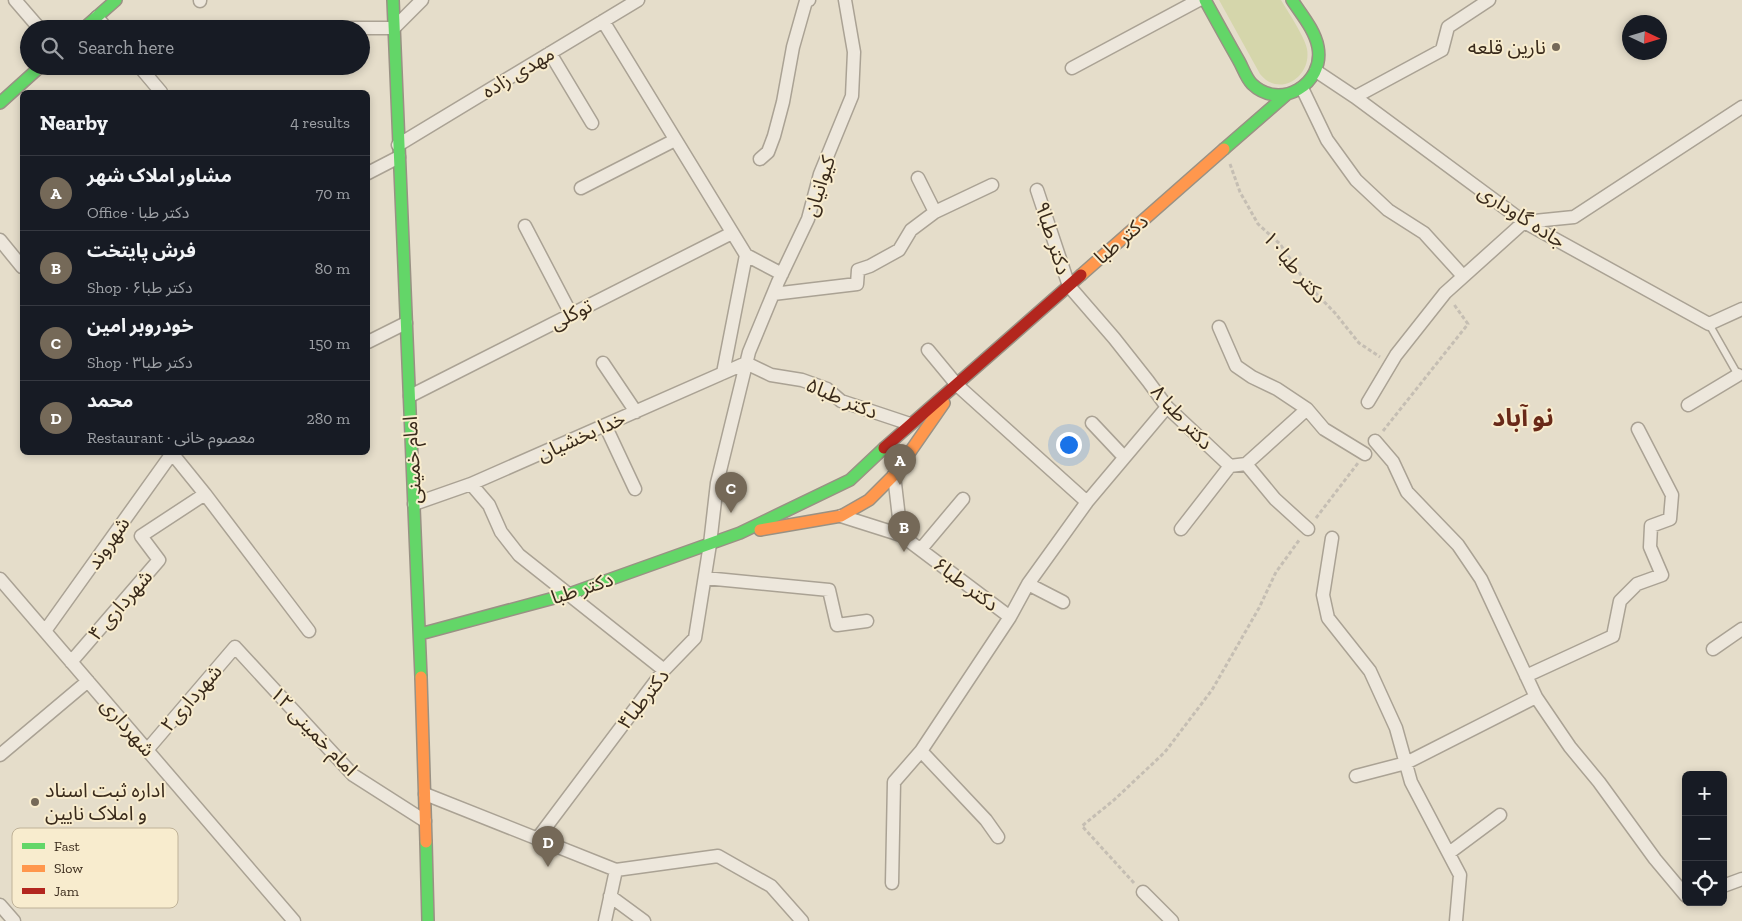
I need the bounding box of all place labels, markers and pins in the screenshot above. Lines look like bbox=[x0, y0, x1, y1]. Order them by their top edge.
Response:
place label: نارین قلعه bbox=[1468, 35, 1546, 59]
marker: نارین قلعه bbox=[1550, 41, 1562, 53]
pin: A bbox=[884, 444, 916, 485]
pin: C bbox=[715, 472, 747, 513]
pin: B bbox=[888, 511, 920, 552]
place label: اداره ثبت اسناد و املاک نایین bbox=[45, 778, 165, 825]
marker: اداره ثبت اسناد و املاک نایین bbox=[29, 796, 41, 808]
pin: D bbox=[532, 826, 564, 867]

